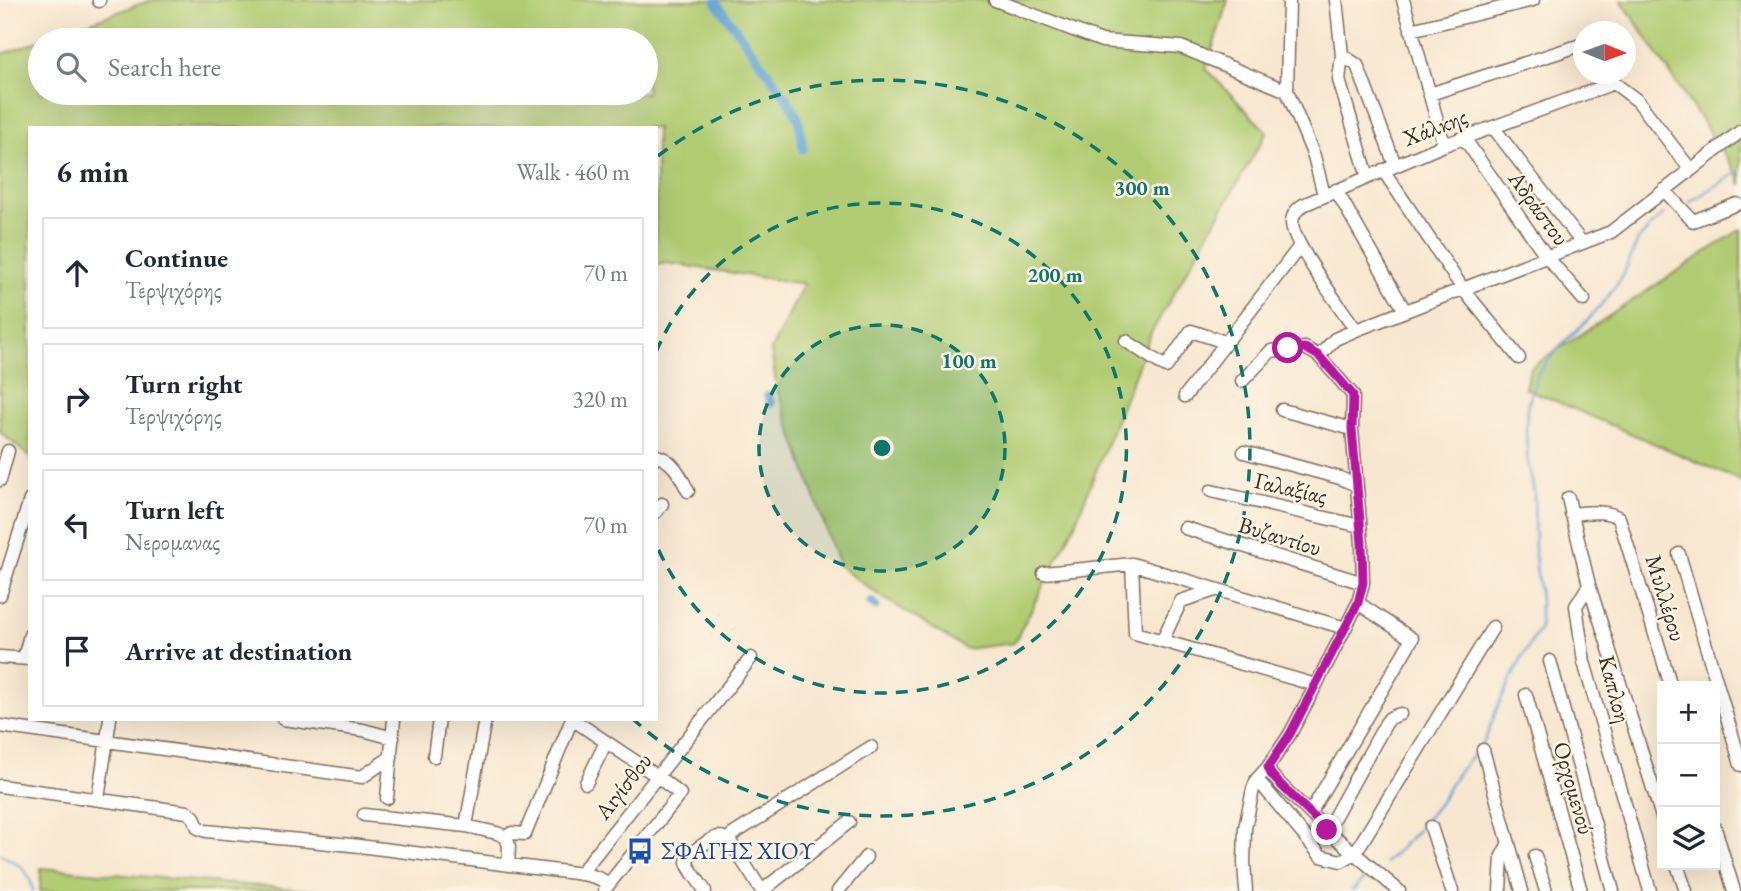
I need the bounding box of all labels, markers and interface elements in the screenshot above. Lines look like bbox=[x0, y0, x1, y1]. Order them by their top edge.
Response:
north arrow bbox=[1573, 21, 1636, 84]
search box bbox=[28, 28, 658, 105]
icon: search bbox=[52, 48, 90, 86]
text: Search here bbox=[108, 50, 221, 84]
street label: Χάλκης bbox=[1398, 101, 1472, 153]
text: 6 min bbox=[56, 152, 129, 191]
text: Walk · 460 m bbox=[516, 157, 630, 187]
street label: Αδράστου bbox=[1501, 164, 1576, 251]
text: 300 m bbox=[1114, 174, 1170, 201]
text: Continue bbox=[125, 241, 228, 275]
icon: ahead bbox=[58, 254, 96, 292]
text: 70 m bbox=[583, 258, 628, 288]
text: 200 m bbox=[1027, 261, 1083, 288]
text: Τερψιχόρης bbox=[125, 275, 222, 305]
route start bbox=[1272, 332, 1303, 363]
text: 100 m bbox=[941, 347, 997, 374]
text: Turn right bbox=[125, 367, 243, 401]
icon: right bbox=[58, 380, 96, 418]
text: 320 m bbox=[572, 384, 628, 414]
text: Τερψιχόρης bbox=[125, 401, 222, 431]
centre of rings bbox=[870, 436, 894, 460]
street label: Γαλαξίας bbox=[1252, 465, 1330, 511]
text: Turn left bbox=[125, 493, 224, 527]
icon: left bbox=[58, 506, 96, 544]
street label: Βυζαντίου bbox=[1235, 509, 1325, 563]
text: 70 m bbox=[583, 510, 628, 540]
text: Νερομανας bbox=[125, 527, 220, 557]
street label: Μυλλέρου bbox=[1639, 551, 1693, 645]
icon: arrive bbox=[58, 632, 96, 670]
text: Arrive at destination bbox=[125, 634, 352, 668]
street label: Καπλοη bbox=[1592, 652, 1638, 726]
map controls bbox=[1657, 681, 1720, 870]
button: + bbox=[1657, 681, 1720, 744]
street label: Ορχομενού bbox=[1546, 738, 1602, 838]
button: − bbox=[1657, 744, 1720, 807]
street label: Αιγίσθου bbox=[587, 746, 658, 826]
button: layers bbox=[1657, 807, 1720, 870]
route end bbox=[1311, 814, 1342, 845]
bus stop icon: ΣΦΑΓΗΣ ΧΙΟΥ bbox=[625, 836, 655, 866]
place label: ΣΦΑΓΗΣ ΧΙΟΥ bbox=[661, 836, 816, 866]

